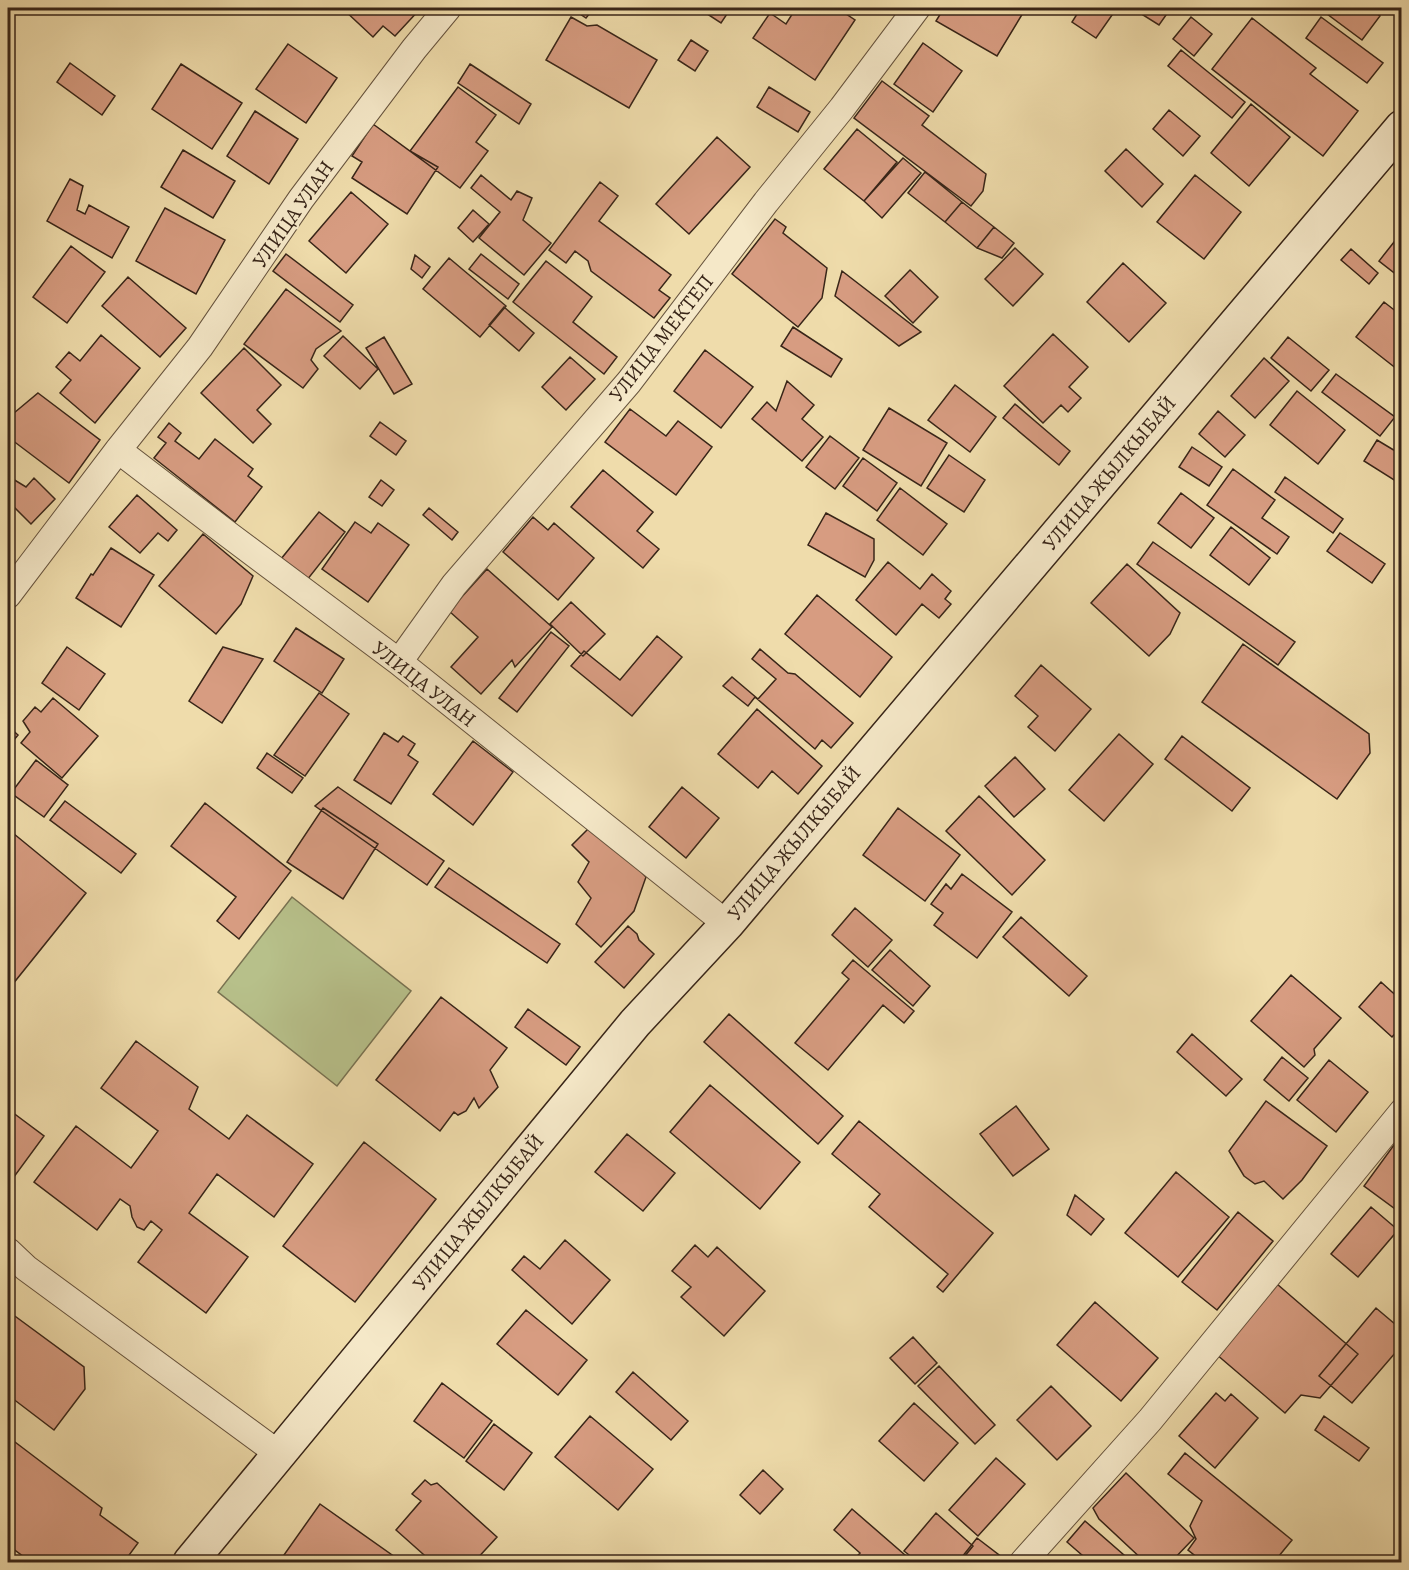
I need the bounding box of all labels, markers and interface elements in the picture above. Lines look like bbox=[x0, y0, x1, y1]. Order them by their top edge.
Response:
street label: УЛИЦА УЛАН bbox=[246, 155, 340, 273]
street label: УЛИЦА МЕКТЕП bbox=[602, 268, 720, 408]
street label: УЛИЦА ЖЫЛКЫБАЙ bbox=[1036, 390, 1182, 556]
street label: УЛИЦА УЛАН bbox=[366, 634, 482, 734]
street label: УЛИЦА ЖЫЛКЫБАЙ bbox=[721, 760, 867, 926]
street label: УЛИЦА ЖЫЛКЫБАЙ bbox=[406, 1128, 550, 1296]

